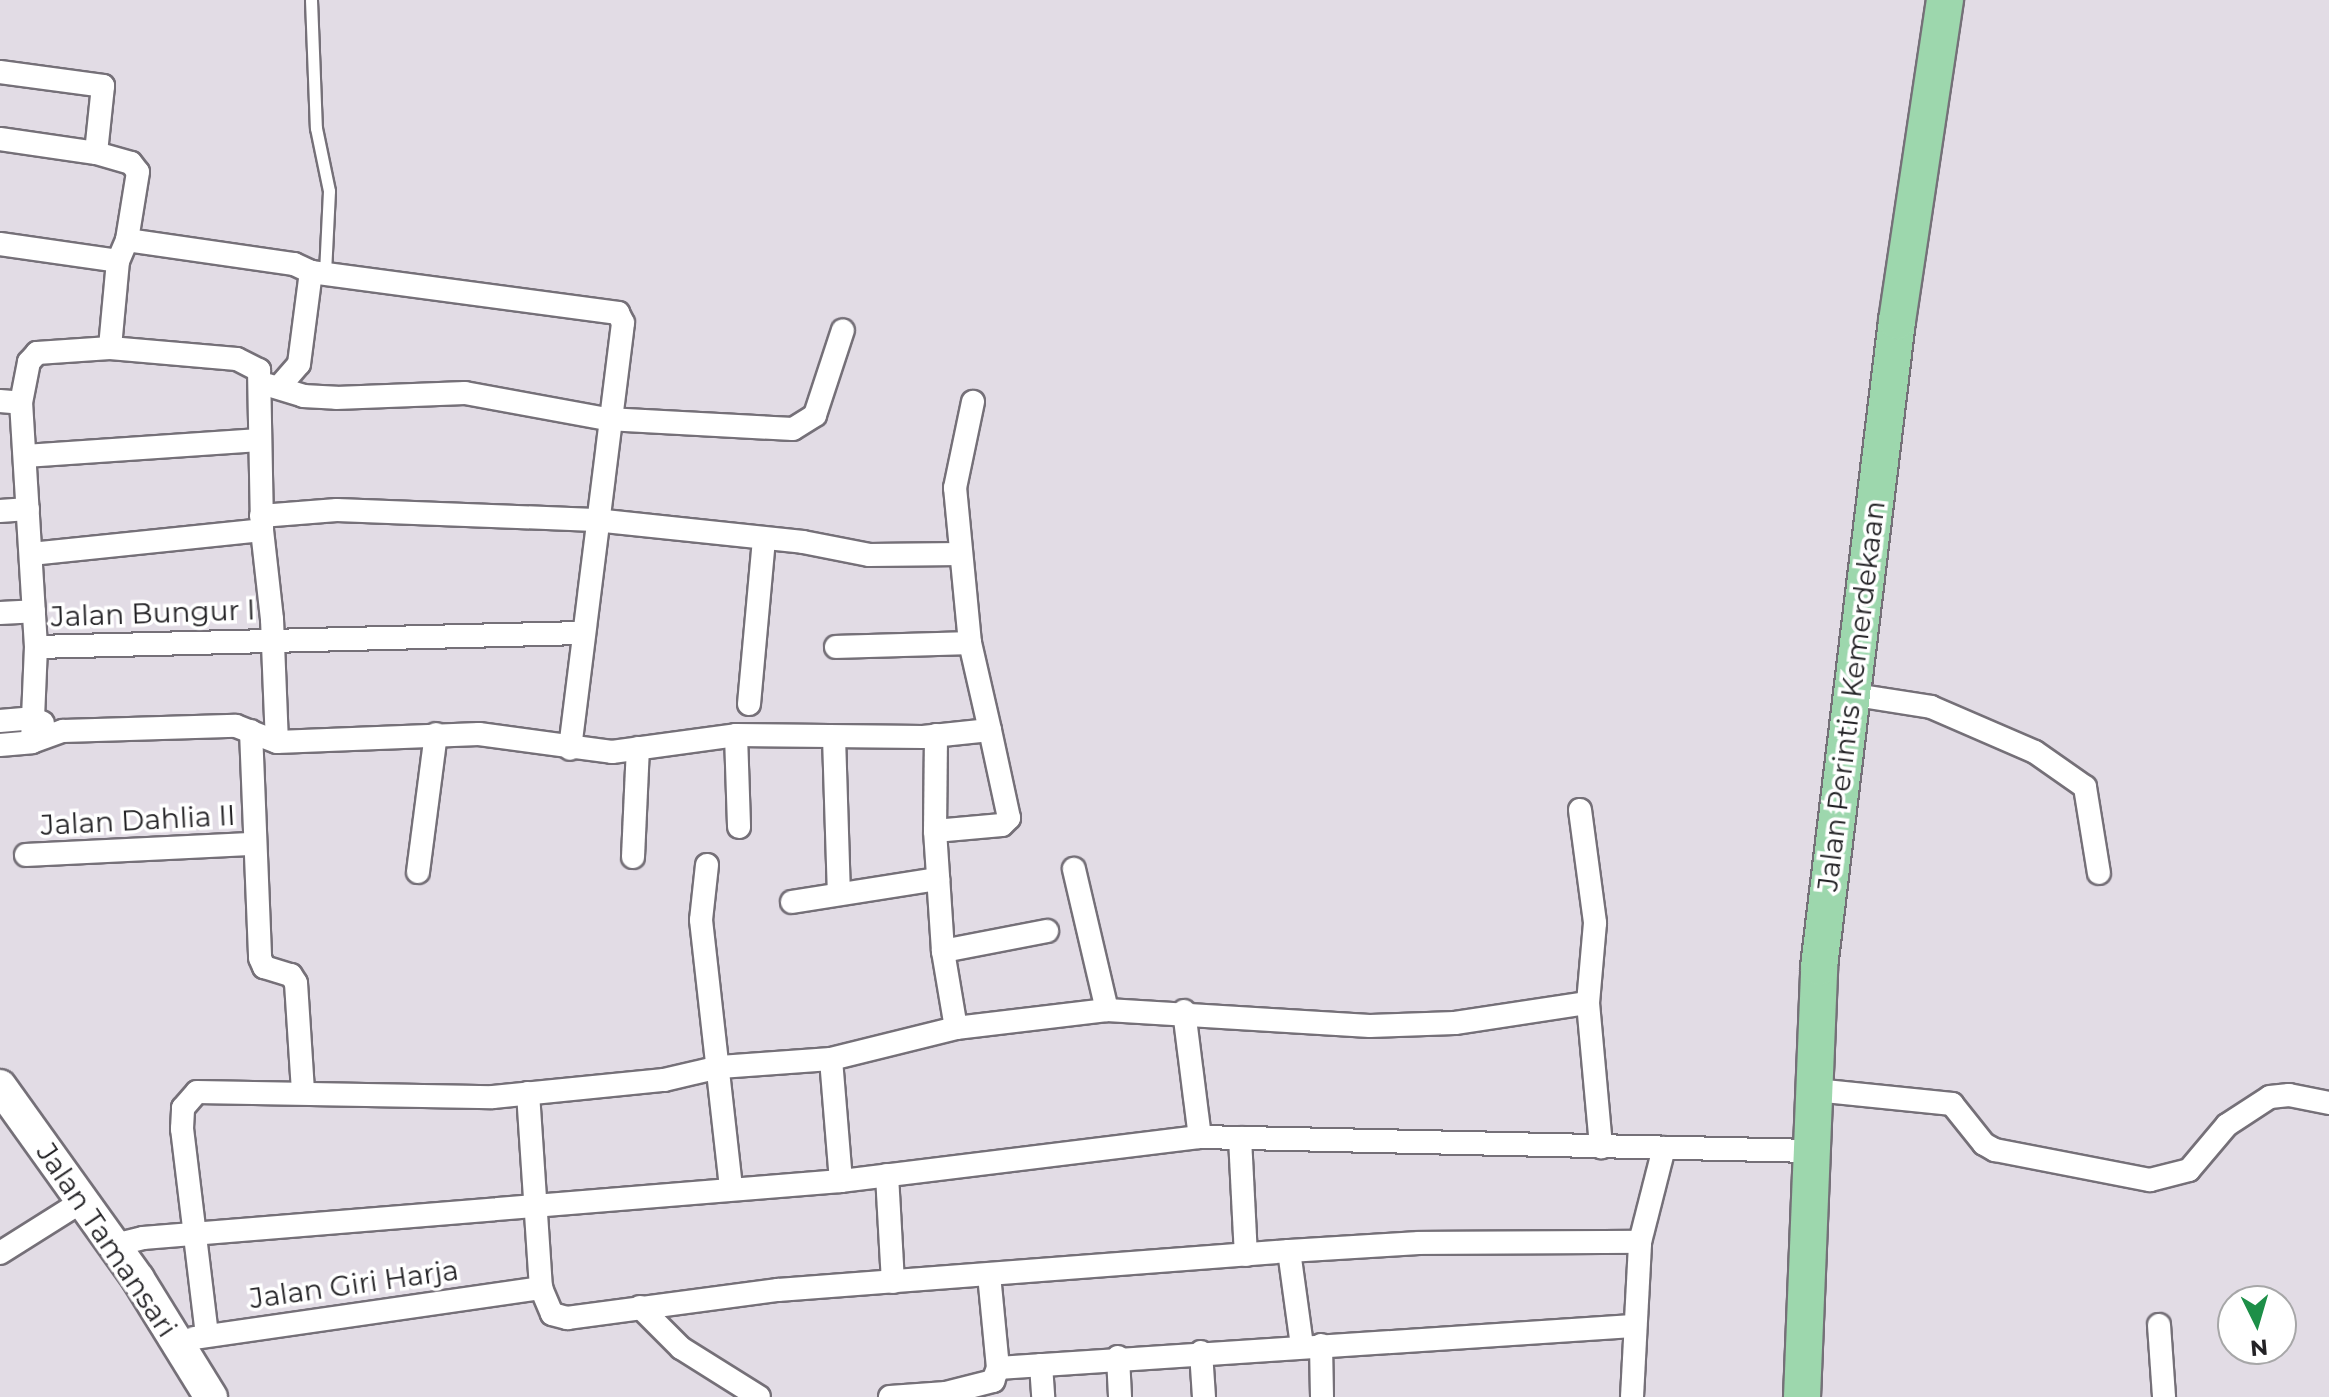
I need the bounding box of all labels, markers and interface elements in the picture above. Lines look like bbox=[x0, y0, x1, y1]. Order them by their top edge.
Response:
street label: Jalan Perintis Kemerdekaan bbox=[1810, 499, 1892, 893]
street label: Jalan Bungur I bbox=[50, 593, 256, 633]
street label: Jalan Dahlia II bbox=[40, 798, 236, 842]
street label: Jalan Tamansari bbox=[30, 1137, 184, 1343]
street label: Jalan Giri Harja bbox=[247, 1253, 461, 1315]
north arrow bbox=[2217, 1285, 2297, 1365]
text: N bbox=[2249, 1333, 2269, 1362]

